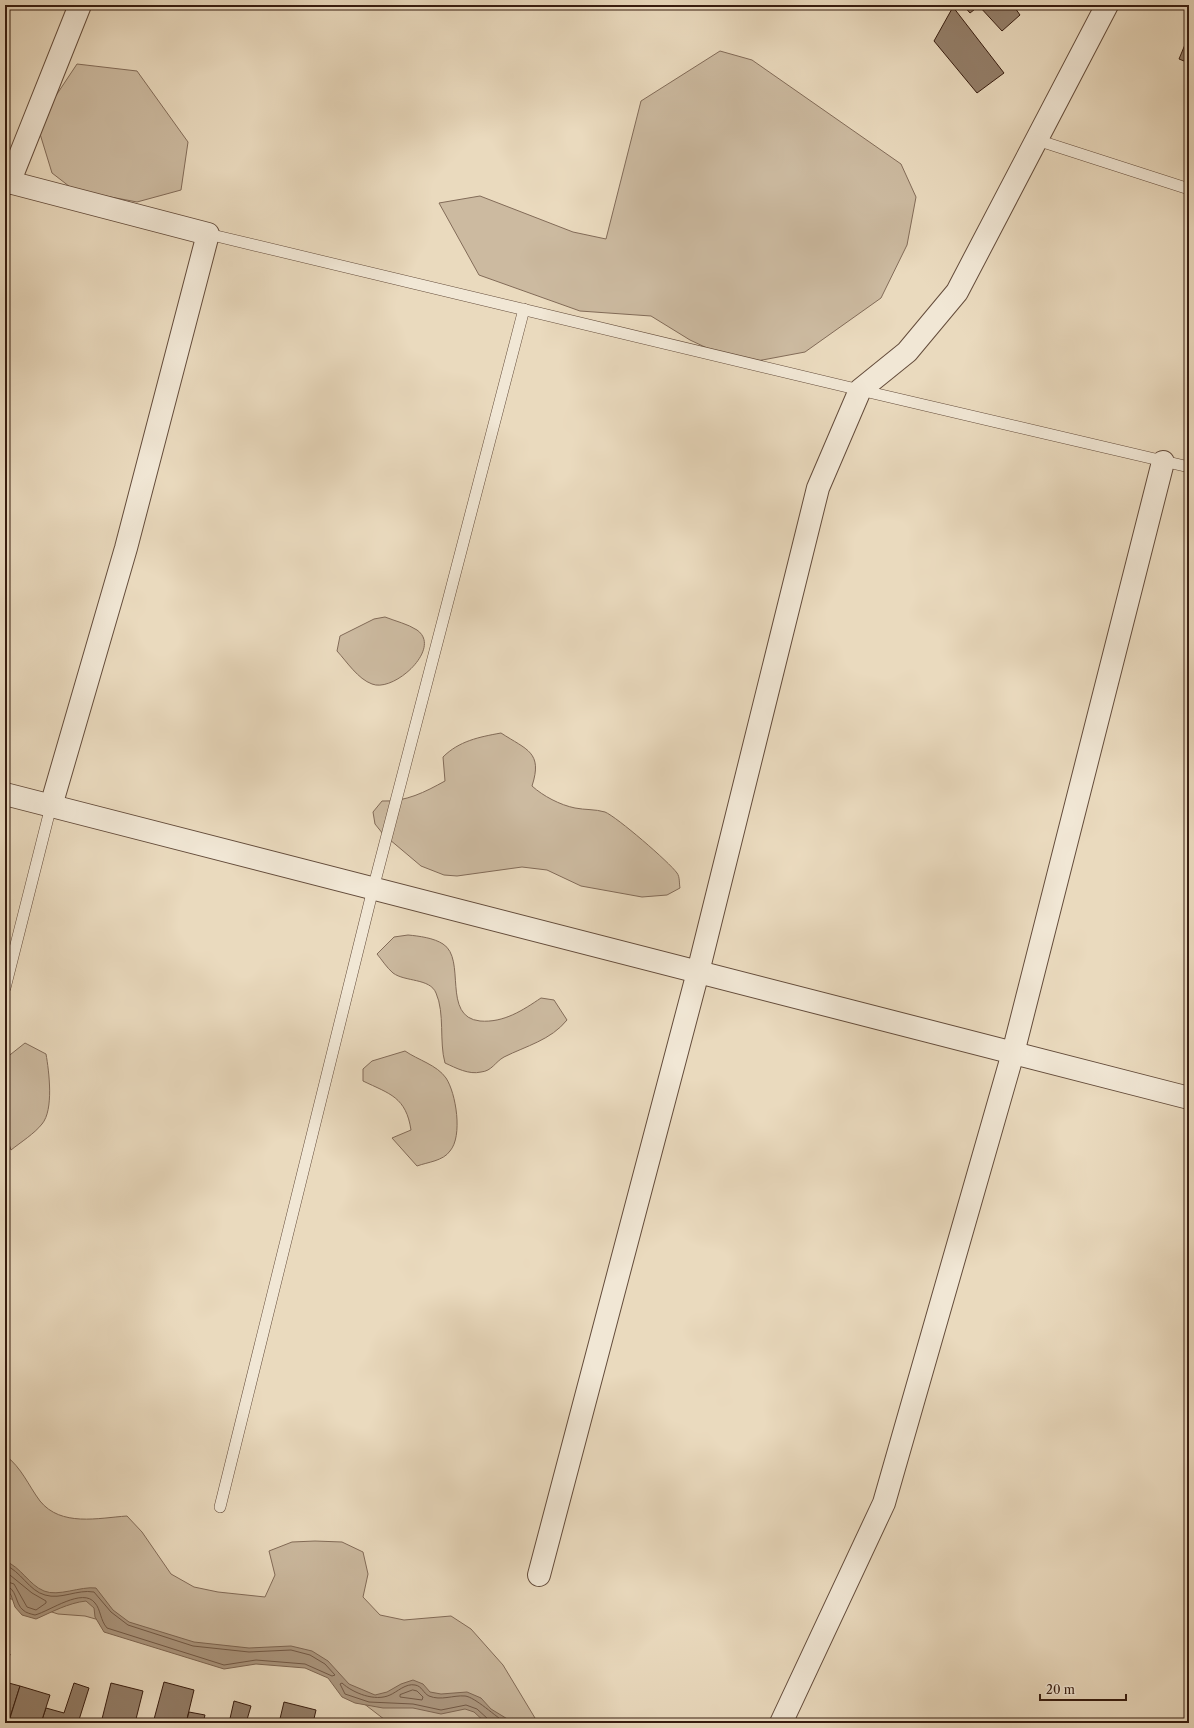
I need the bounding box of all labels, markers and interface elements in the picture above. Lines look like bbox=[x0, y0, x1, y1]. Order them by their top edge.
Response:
scale bar bbox=[1040, 1676, 1126, 1702]
text: 20 m bbox=[1046, 1682, 1075, 1697]

